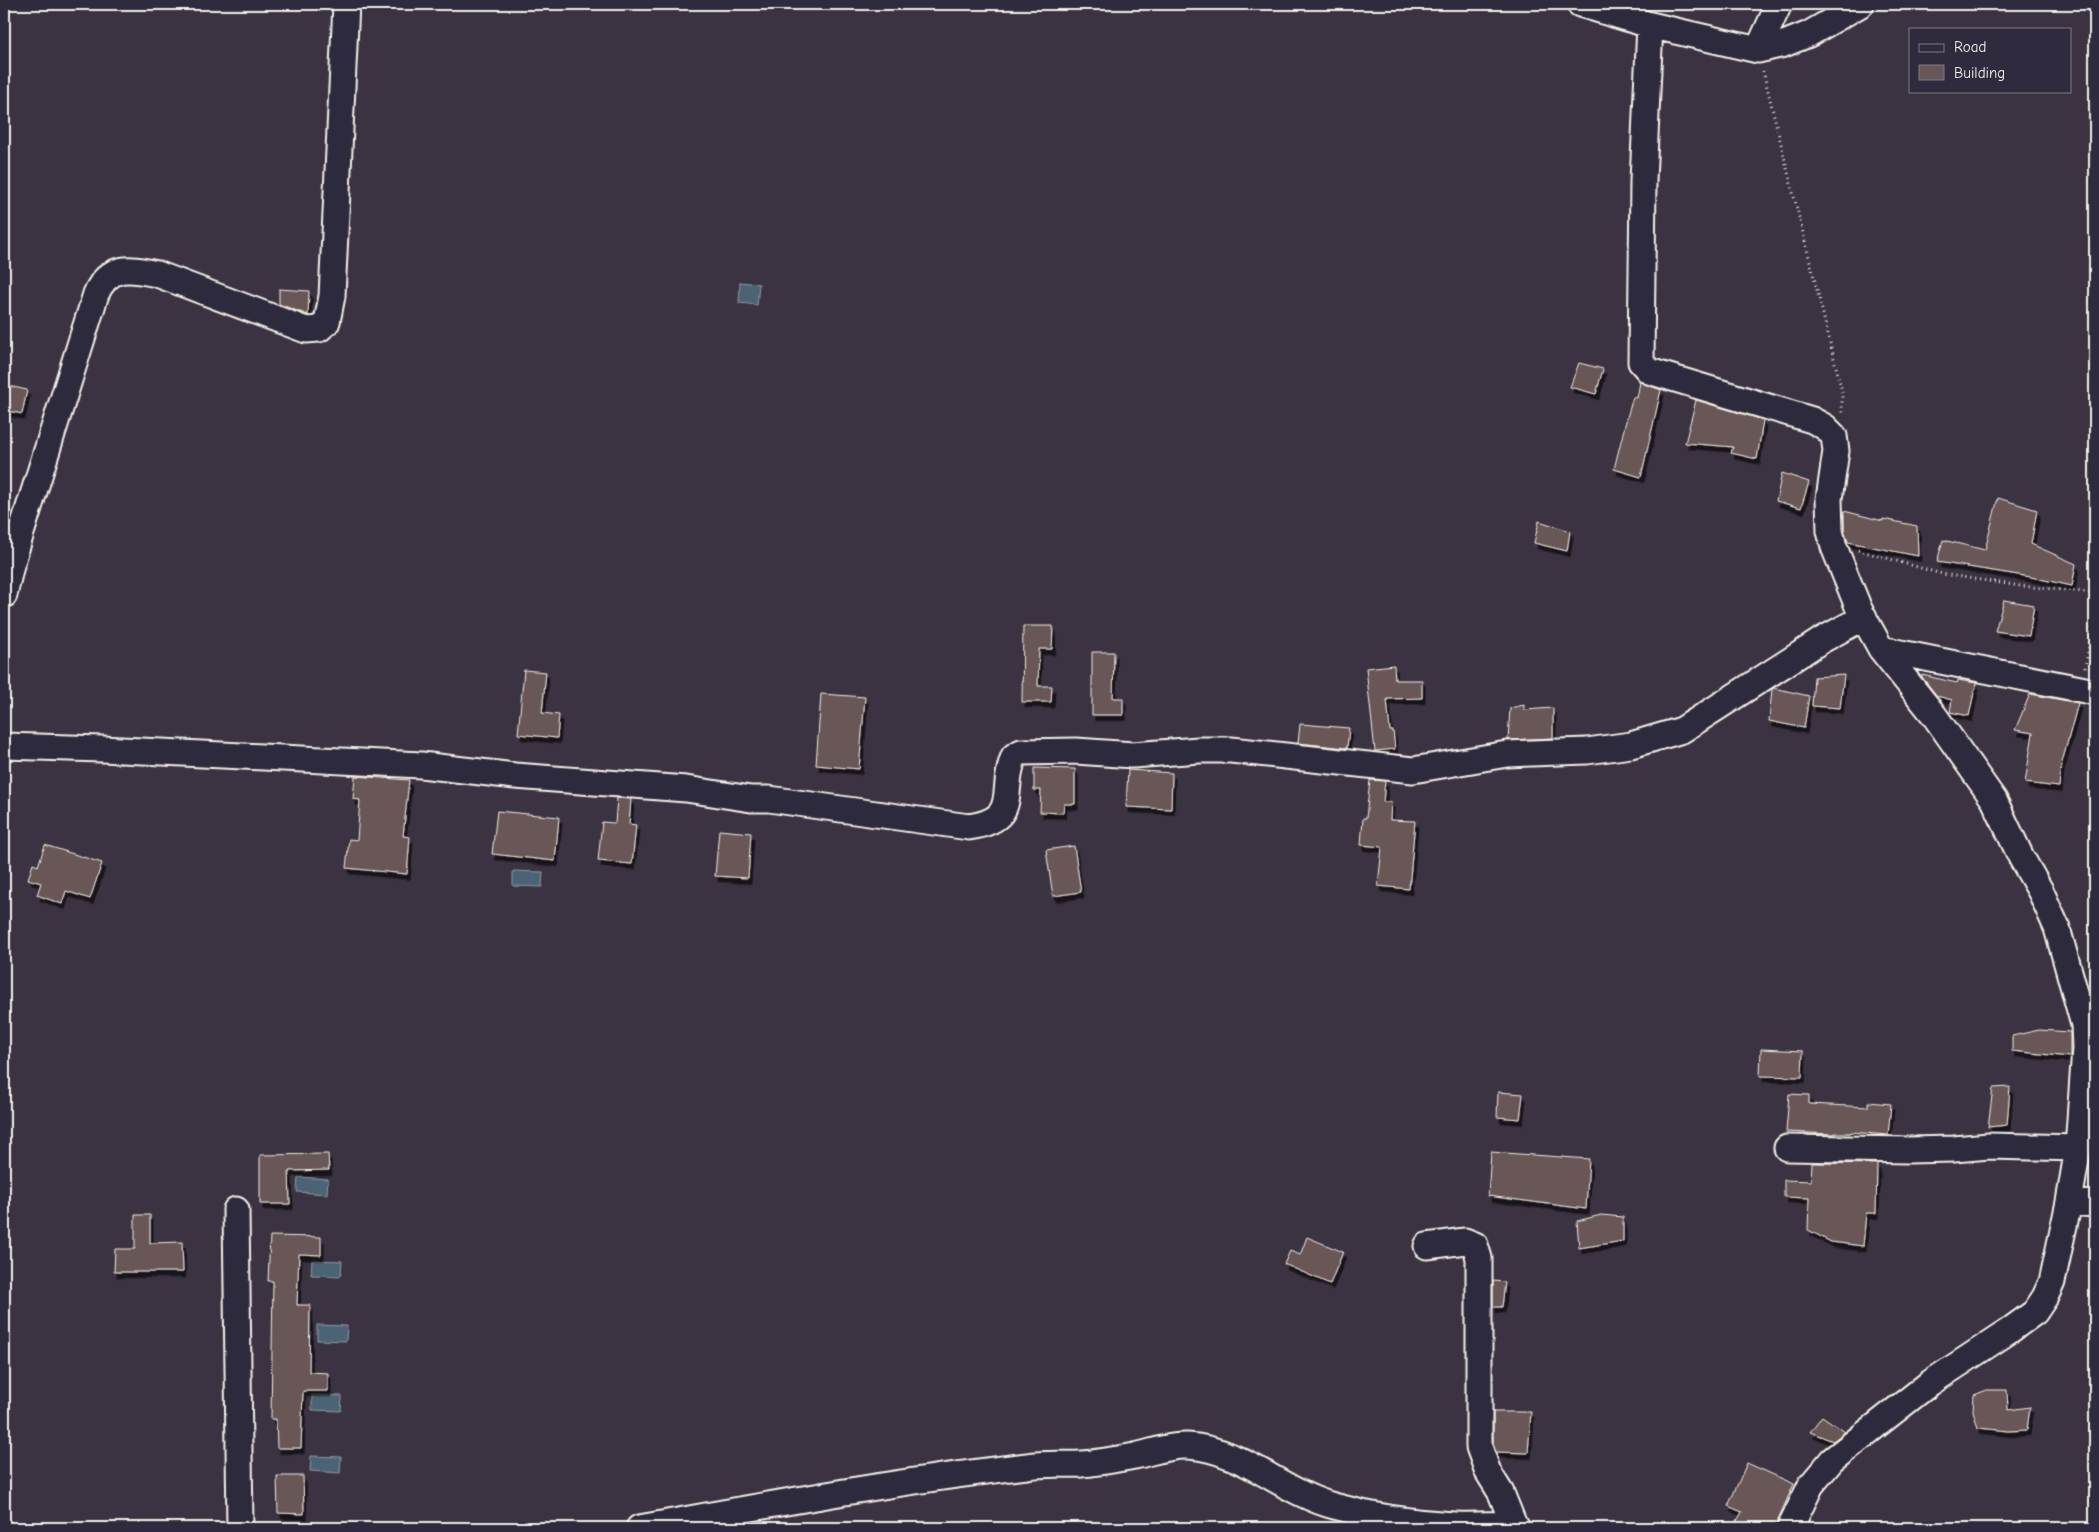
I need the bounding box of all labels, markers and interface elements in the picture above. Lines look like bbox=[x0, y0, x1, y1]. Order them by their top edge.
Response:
legend bbox=[1909, 28, 2072, 92]
text: Road bbox=[1954, 38, 1986, 56]
text: Building bbox=[1954, 64, 2005, 82]

